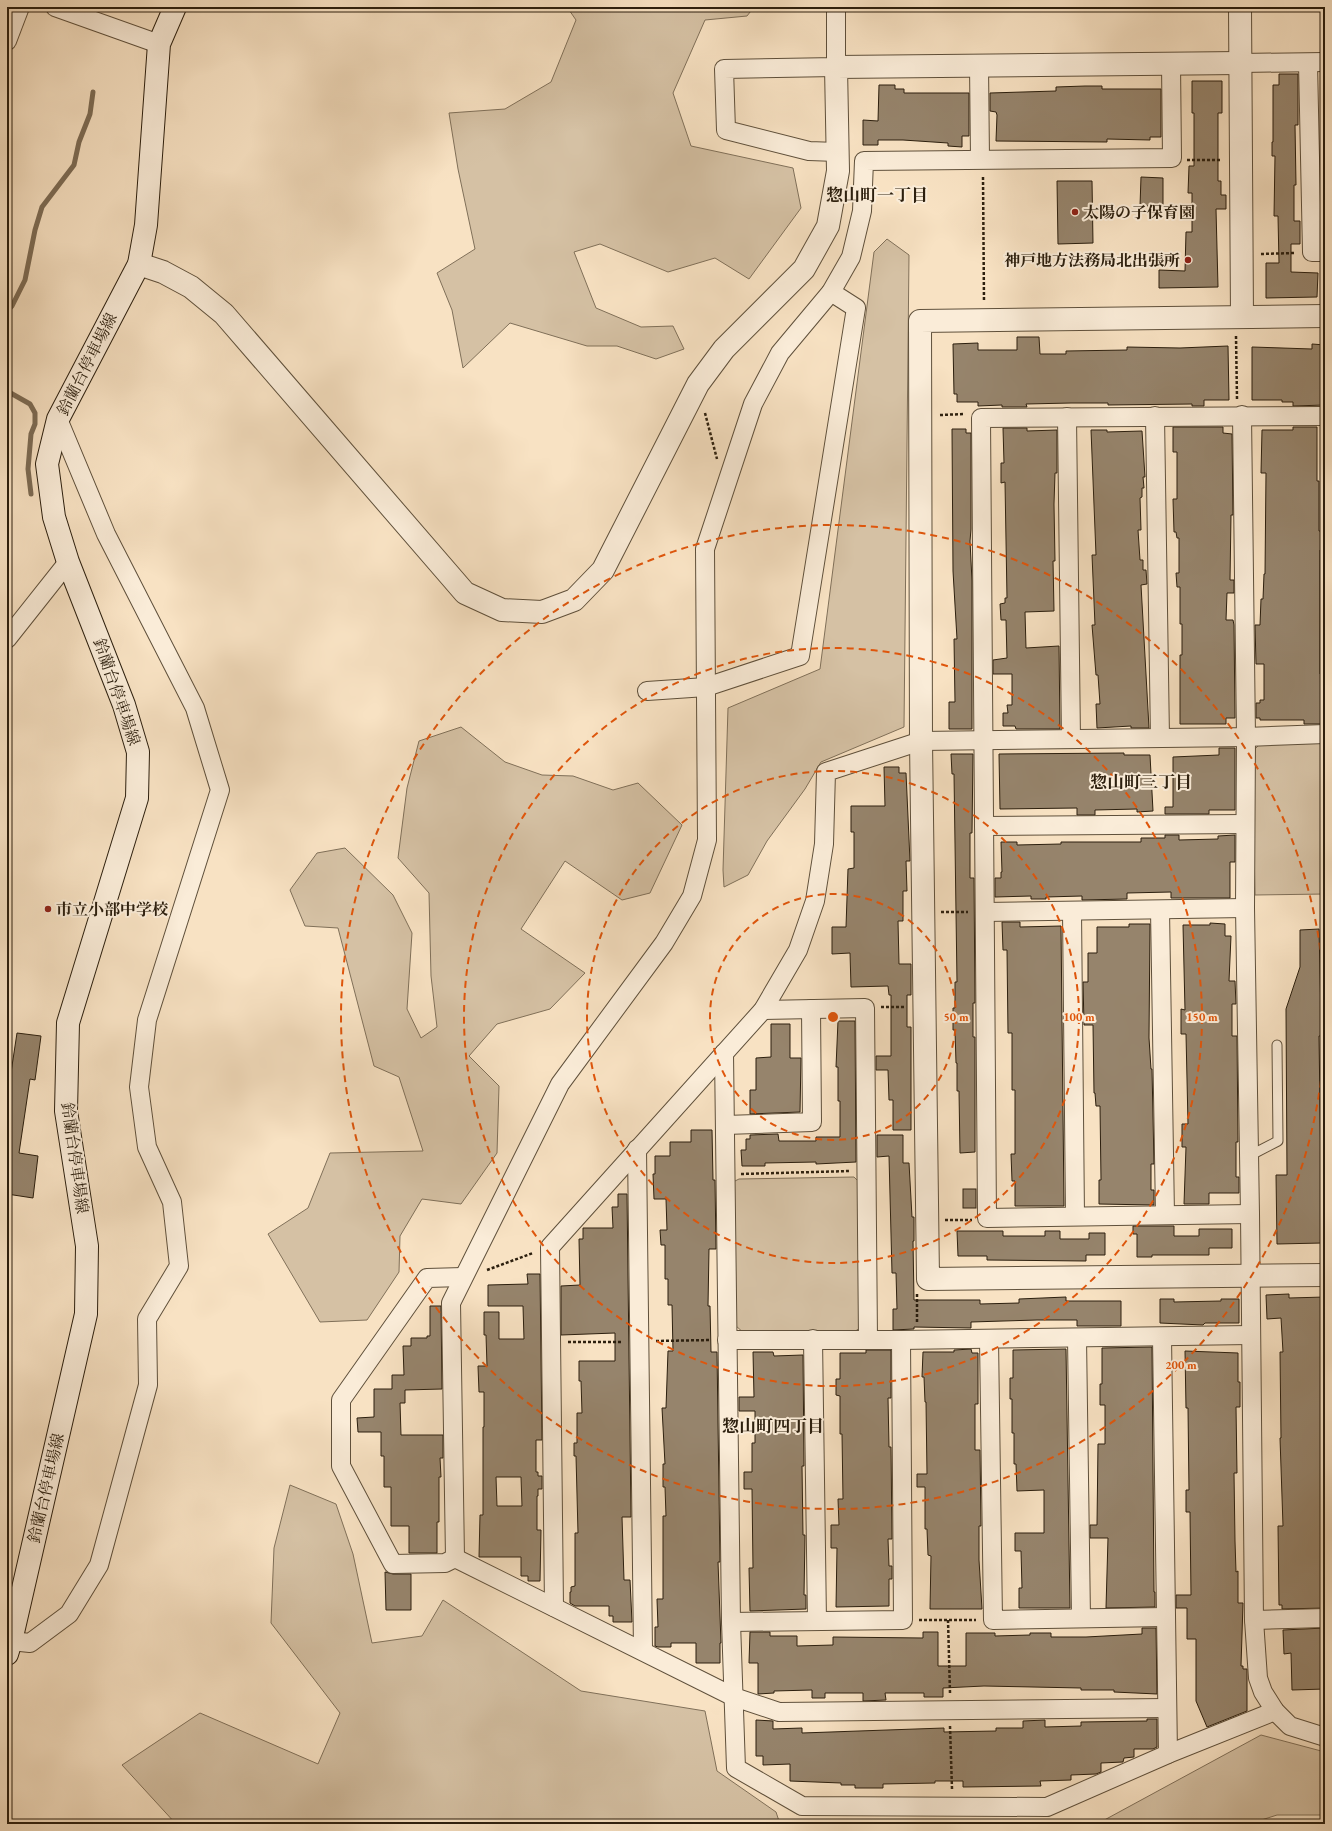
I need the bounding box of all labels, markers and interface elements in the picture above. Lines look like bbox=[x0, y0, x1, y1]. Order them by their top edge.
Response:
district label: 惣山町一丁目 bbox=[826, 184, 928, 206]
place label: 太陽の子保育園 bbox=[1083, 202, 1195, 223]
marker: 太陽の子保育園 bbox=[1070, 207, 1080, 217]
place label: 神戸地方法務局北出張所 bbox=[1004, 250, 1180, 271]
marker: 神戸地方法務局北出張所 bbox=[1183, 255, 1193, 265]
street label: 鈴蘭台停車場線 bbox=[52, 309, 122, 420]
street label: 鈴蘭台停車場線 bbox=[89, 635, 145, 748]
district label: 惣山町三丁目 bbox=[1090, 771, 1192, 793]
place label: 市立小部中学校 bbox=[56, 899, 169, 920]
marker: 市立小部中学校 bbox=[43, 904, 53, 914]
text: 50 m bbox=[943, 1009, 969, 1025]
text: 100 m bbox=[1063, 1009, 1095, 1025]
text: 150 m bbox=[1186, 1009, 1218, 1025]
centre of rings bbox=[826, 1010, 840, 1024]
street label: 鈴蘭台停車場線 bbox=[57, 1100, 93, 1215]
text: 200 m bbox=[1165, 1357, 1197, 1373]
district label: 惣山町四丁目 bbox=[722, 1415, 824, 1437]
street label: 鈴蘭台停車場線 bbox=[23, 1431, 69, 1546]

